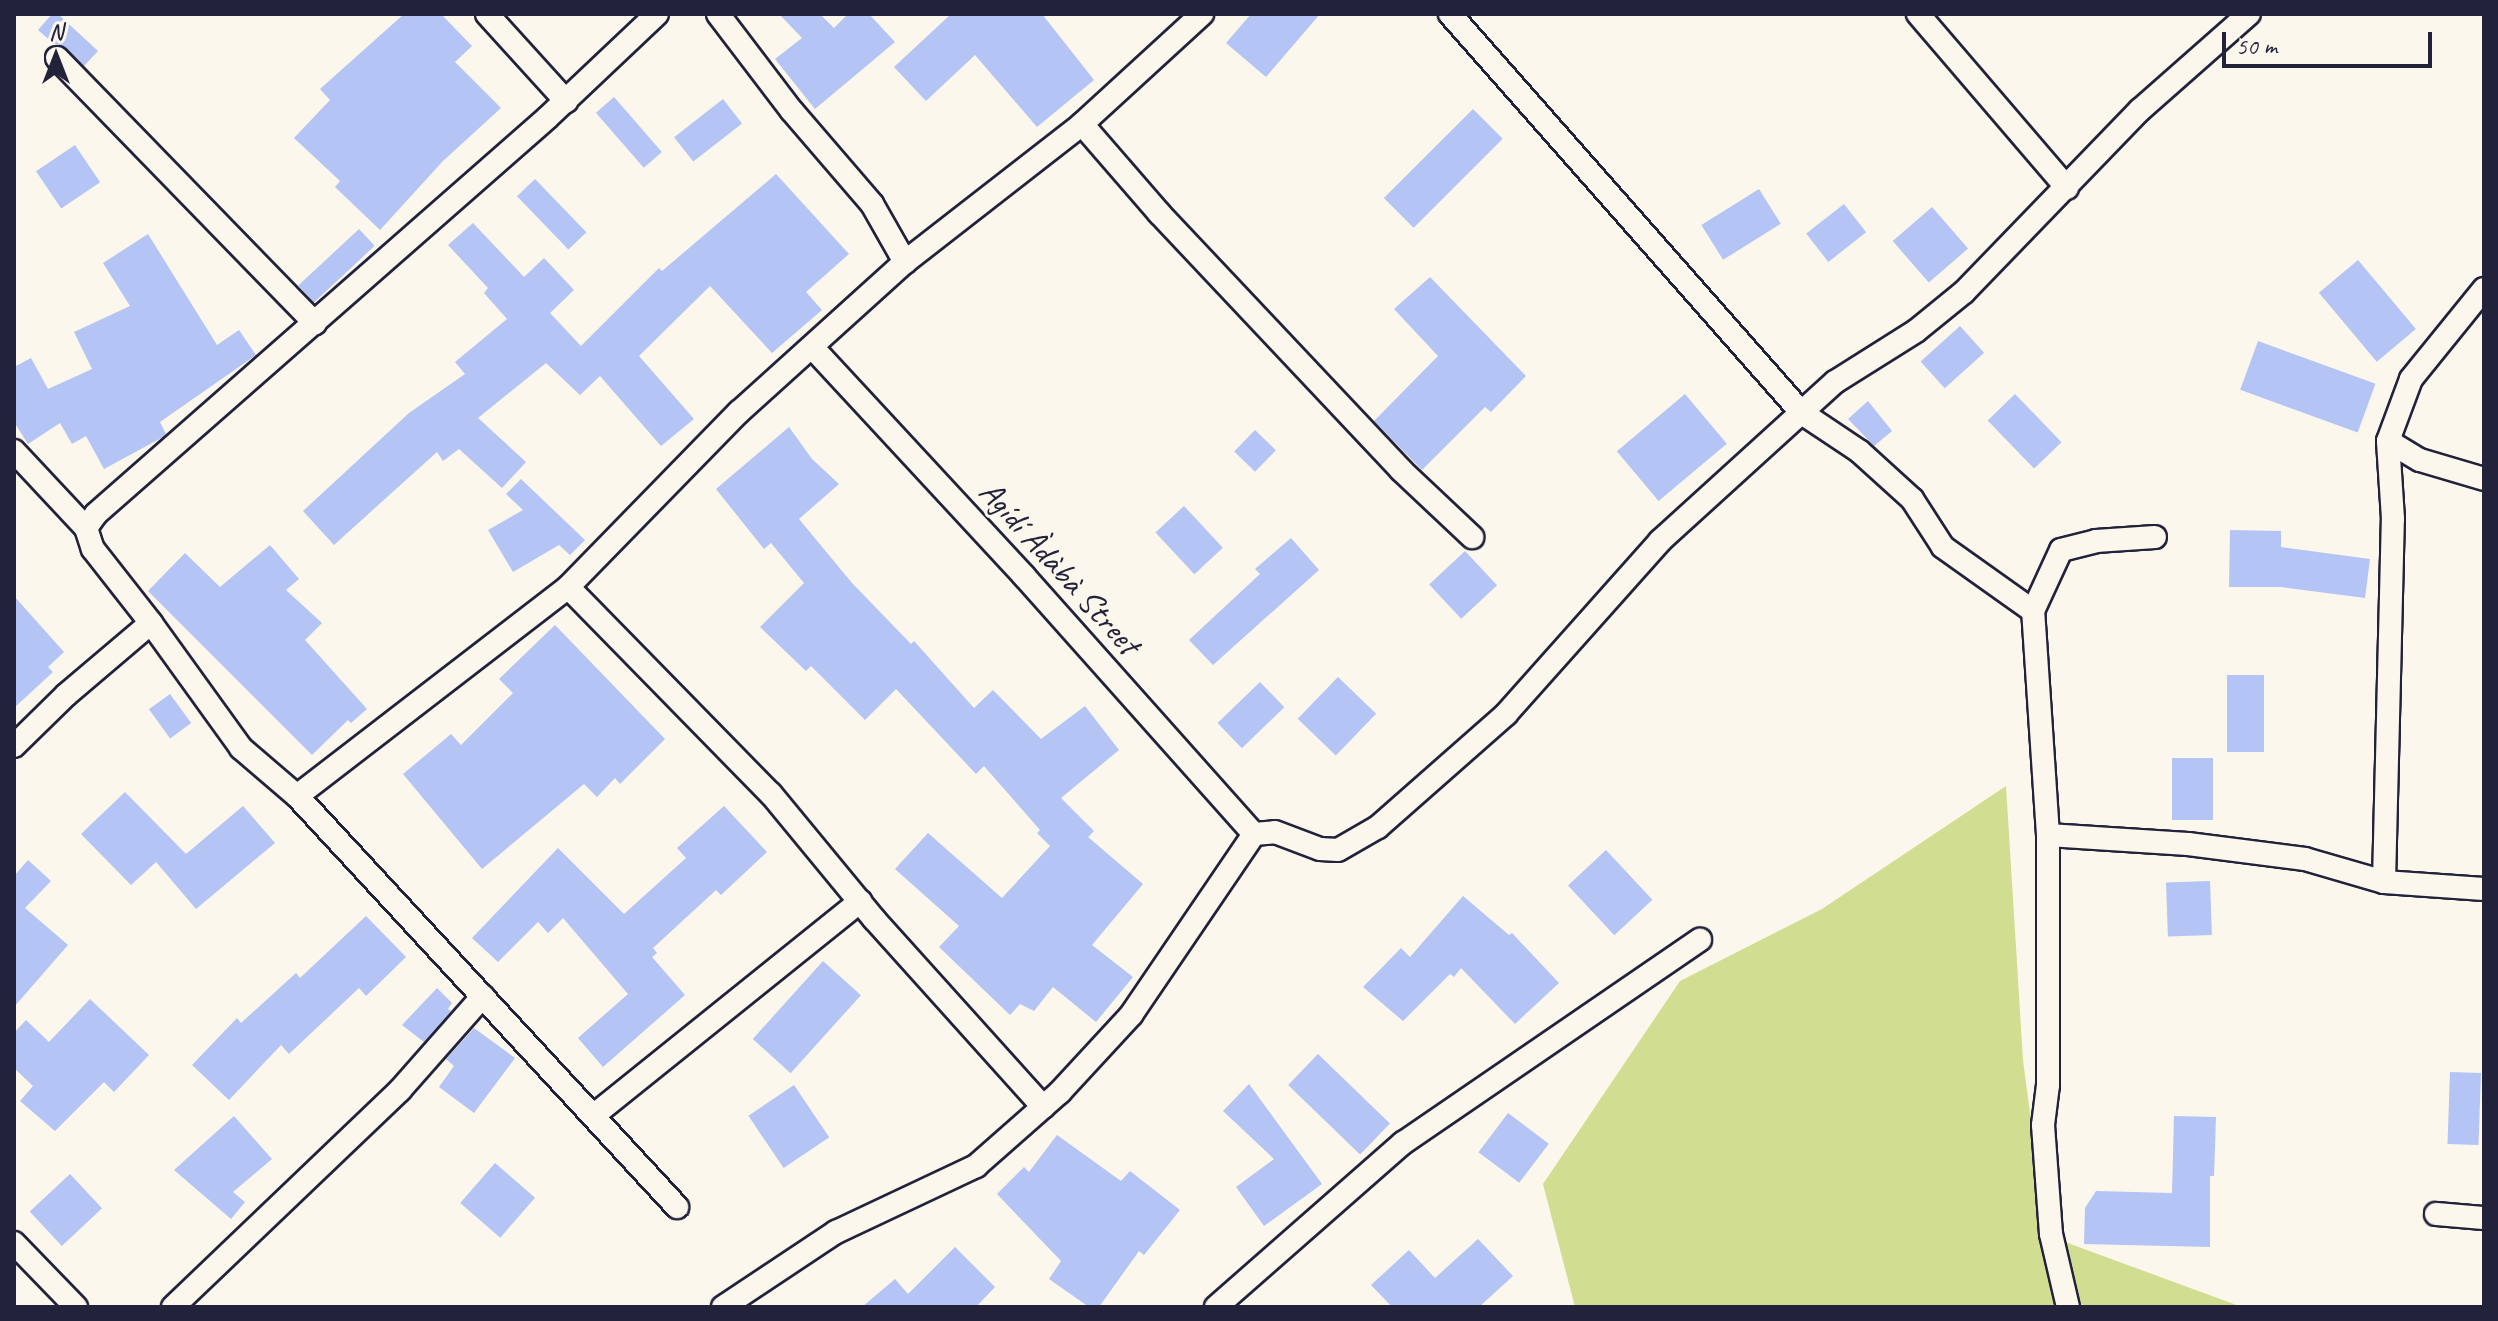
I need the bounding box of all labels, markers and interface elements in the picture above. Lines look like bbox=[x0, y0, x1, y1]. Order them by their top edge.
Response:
north arrow bbox=[16, 16, 96, 96]
scale bar bbox=[2226, 16, 2436, 66]
text: N bbox=[49, 18, 63, 46]
text: 50 m bbox=[2236, 31, 2277, 61]
street label: Agídí Àdàbà Street bbox=[971, 471, 1149, 663]

